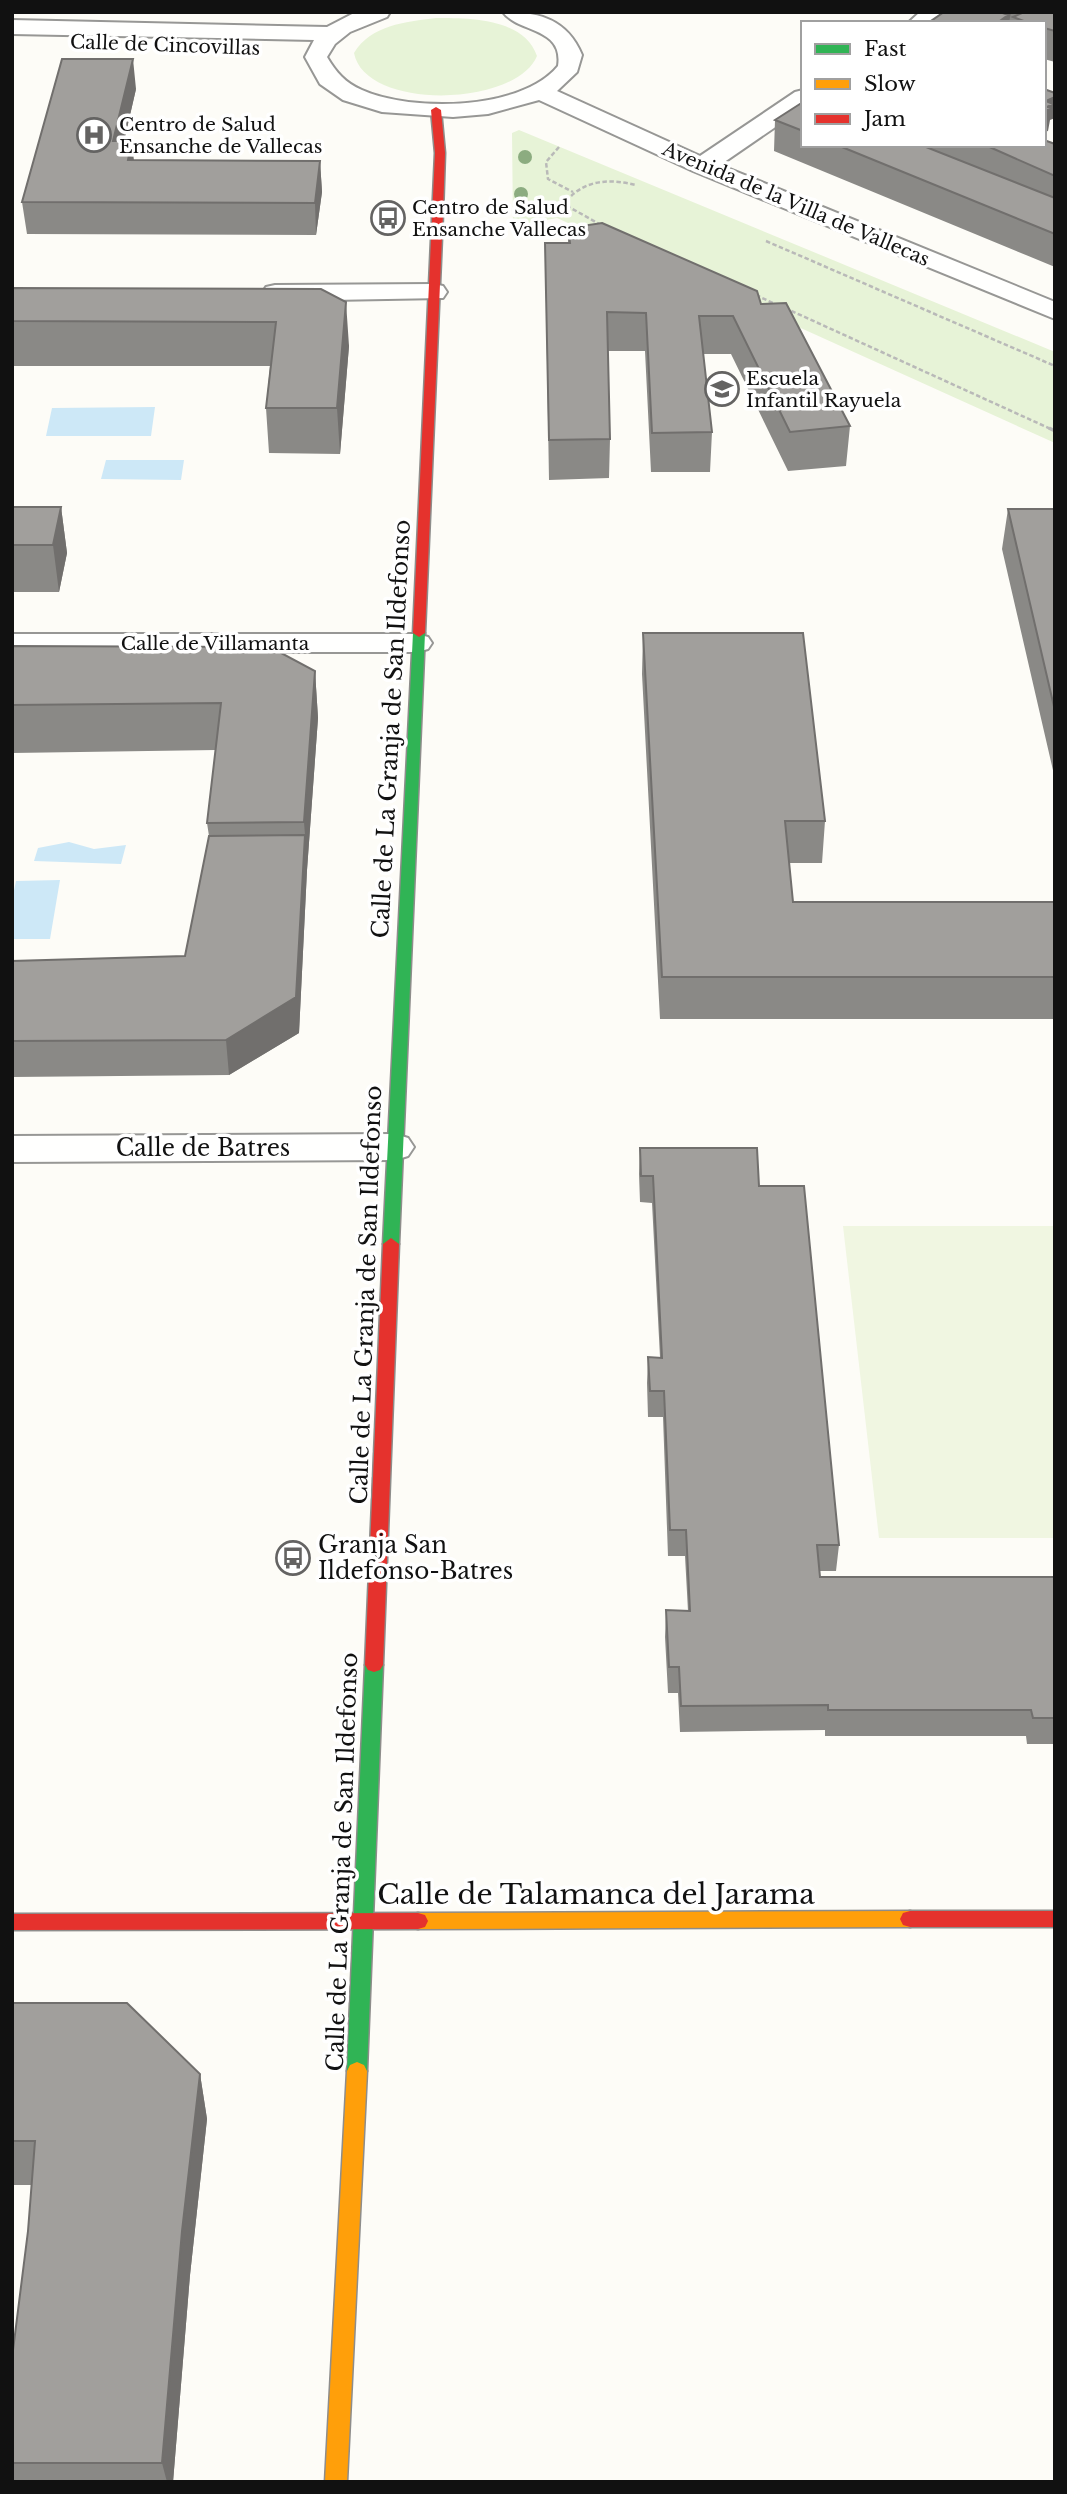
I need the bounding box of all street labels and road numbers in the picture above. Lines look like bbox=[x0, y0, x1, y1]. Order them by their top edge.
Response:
street label: Calle de Cincovillas bbox=[70, 30, 260, 60]
street label: Avenida de la Villa de Vallecas bbox=[658, 137, 933, 271]
street label: Calle de La Granja de San Ildefonso bbox=[366, 519, 416, 939]
street label: Calle de Villamanta bbox=[121, 632, 310, 655]
street label: Calle de La Granja de San Ildefonso bbox=[345, 1085, 387, 1505]
street label: Calle de Batres bbox=[116, 1134, 290, 1162]
street label: Calle de La Granja de San Ildefonso bbox=[321, 1652, 363, 2072]
street label: Calle de Talamanca del Jarama bbox=[377, 1877, 815, 1912]

